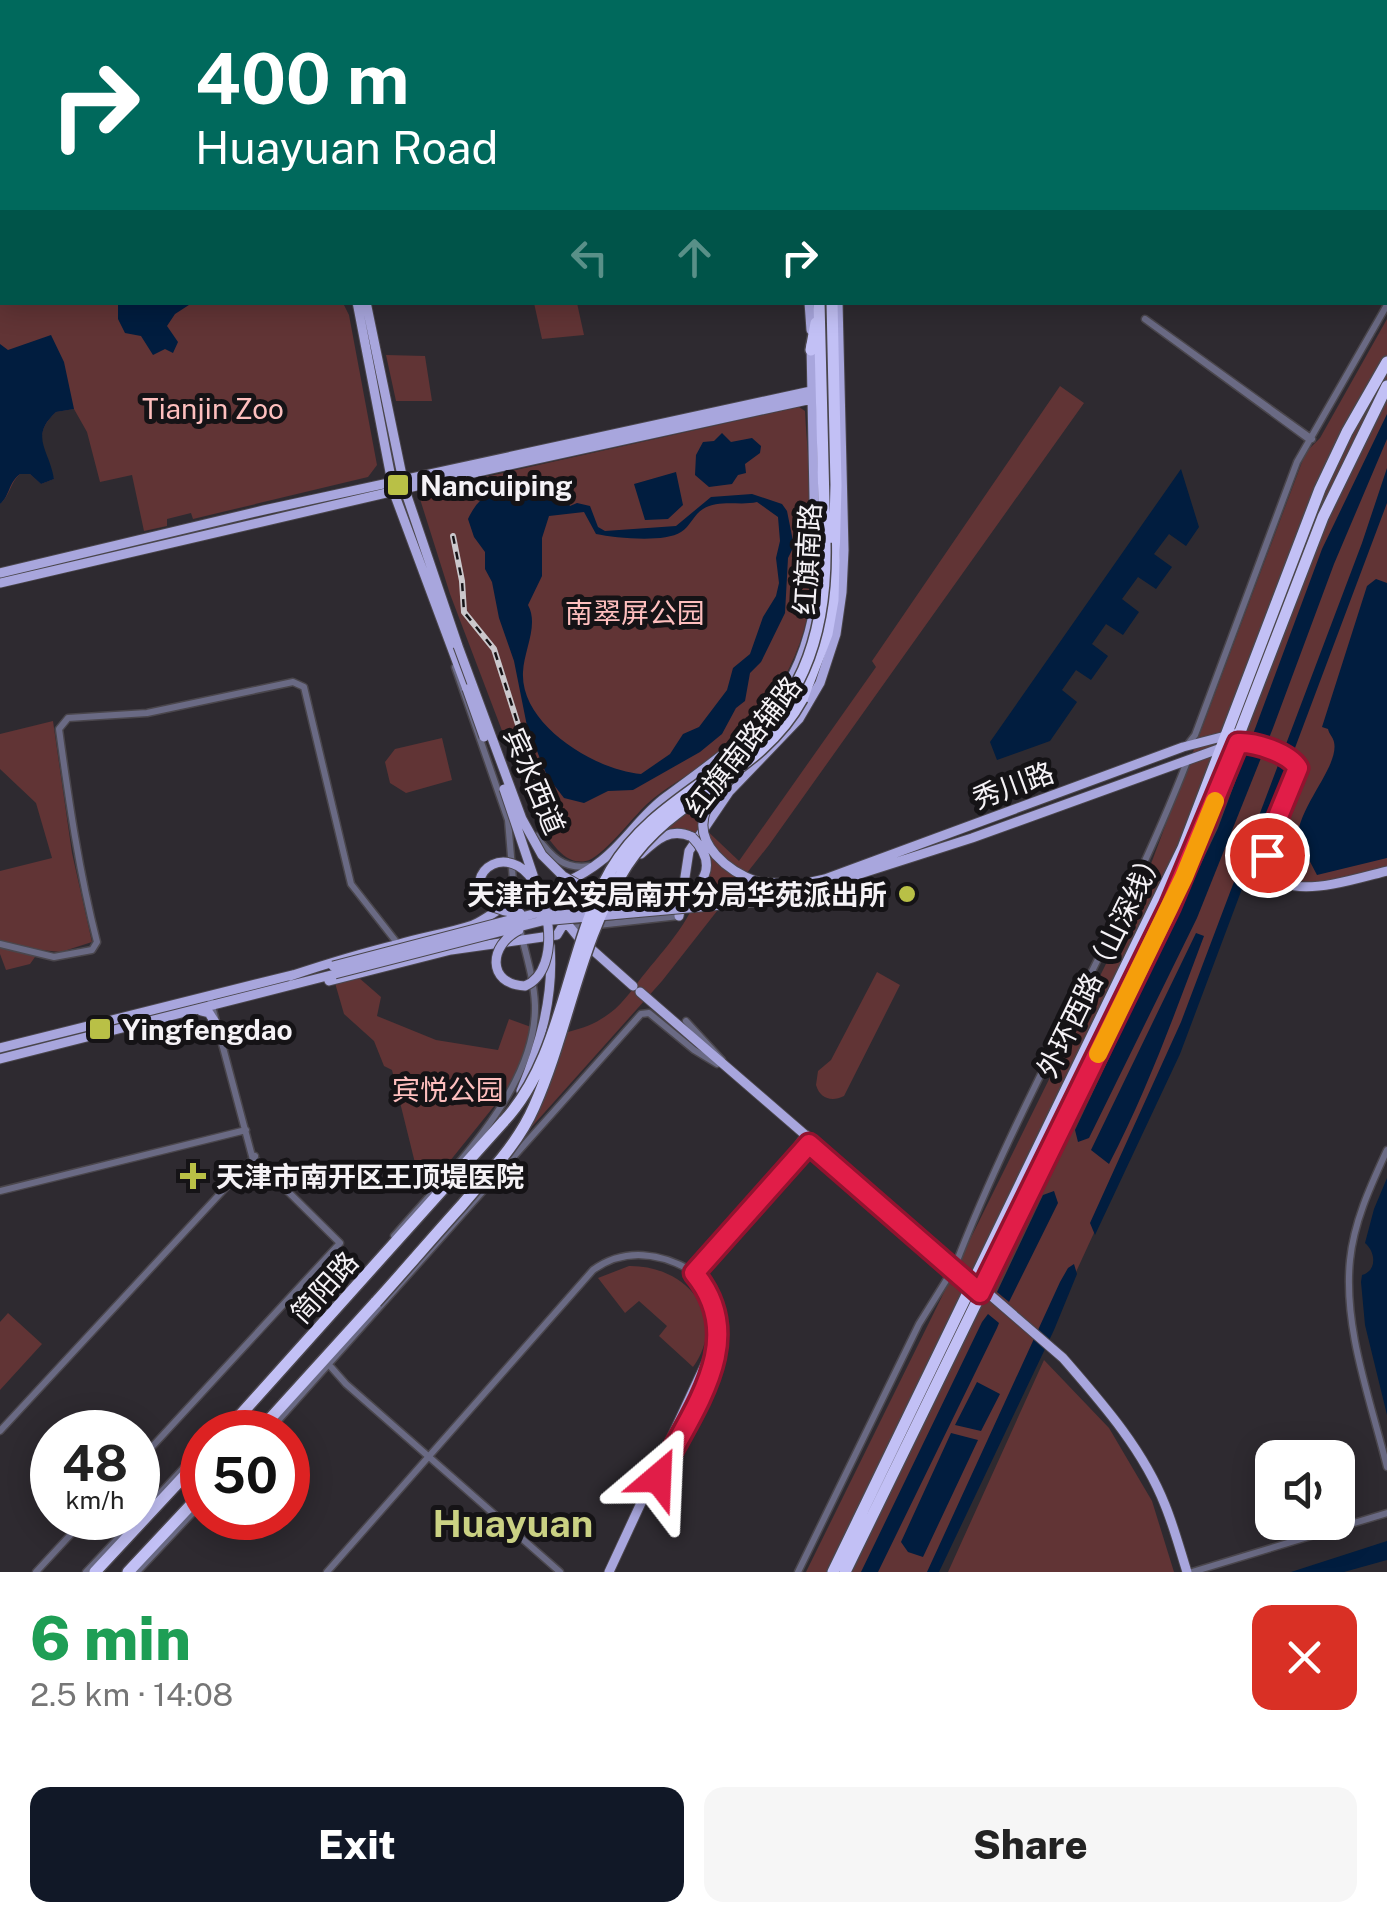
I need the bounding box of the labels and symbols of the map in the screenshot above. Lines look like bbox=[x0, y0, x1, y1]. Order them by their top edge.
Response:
park label: Tianjin Zoo bbox=[142, 392, 284, 425]
place label: Nancuiping bbox=[420, 469, 573, 502]
marker: Nancuiping bbox=[385, 472, 411, 498]
street label: 红旗南路 bbox=[788, 502, 826, 616]
park label: 南翠屏公园 bbox=[565, 596, 705, 629]
street label: 红旗南路辅路 bbox=[678, 670, 808, 822]
street label: 宾水西道 bbox=[498, 723, 572, 839]
street label: 秀川路 bbox=[968, 755, 1058, 815]
pin bbox=[1225, 813, 1310, 898]
street label: 外环西路（山深线） bbox=[1030, 842, 1170, 1082]
place label: 天津市公安局南开分局华苑派出所 bbox=[467, 878, 887, 911]
marker: 天津市公安局南开分局华苑派出所 bbox=[896, 883, 918, 905]
place label: Yingfengdao bbox=[122, 1013, 293, 1046]
marker: Yingfengdao bbox=[87, 1016, 113, 1042]
park label: 宾悦公园 bbox=[392, 1073, 504, 1106]
place label: 天津市南开区王顶堤医院 bbox=[216, 1160, 524, 1193]
marker: 天津市南开区王顶堤医院 bbox=[180, 1163, 206, 1189]
street label: 简阳路 bbox=[284, 1245, 364, 1329]
speed limit sign: 50 bbox=[180, 1410, 310, 1540]
position arrow bbox=[606, 1426, 710, 1530]
district label: Huayuan bbox=[433, 1501, 593, 1546]

